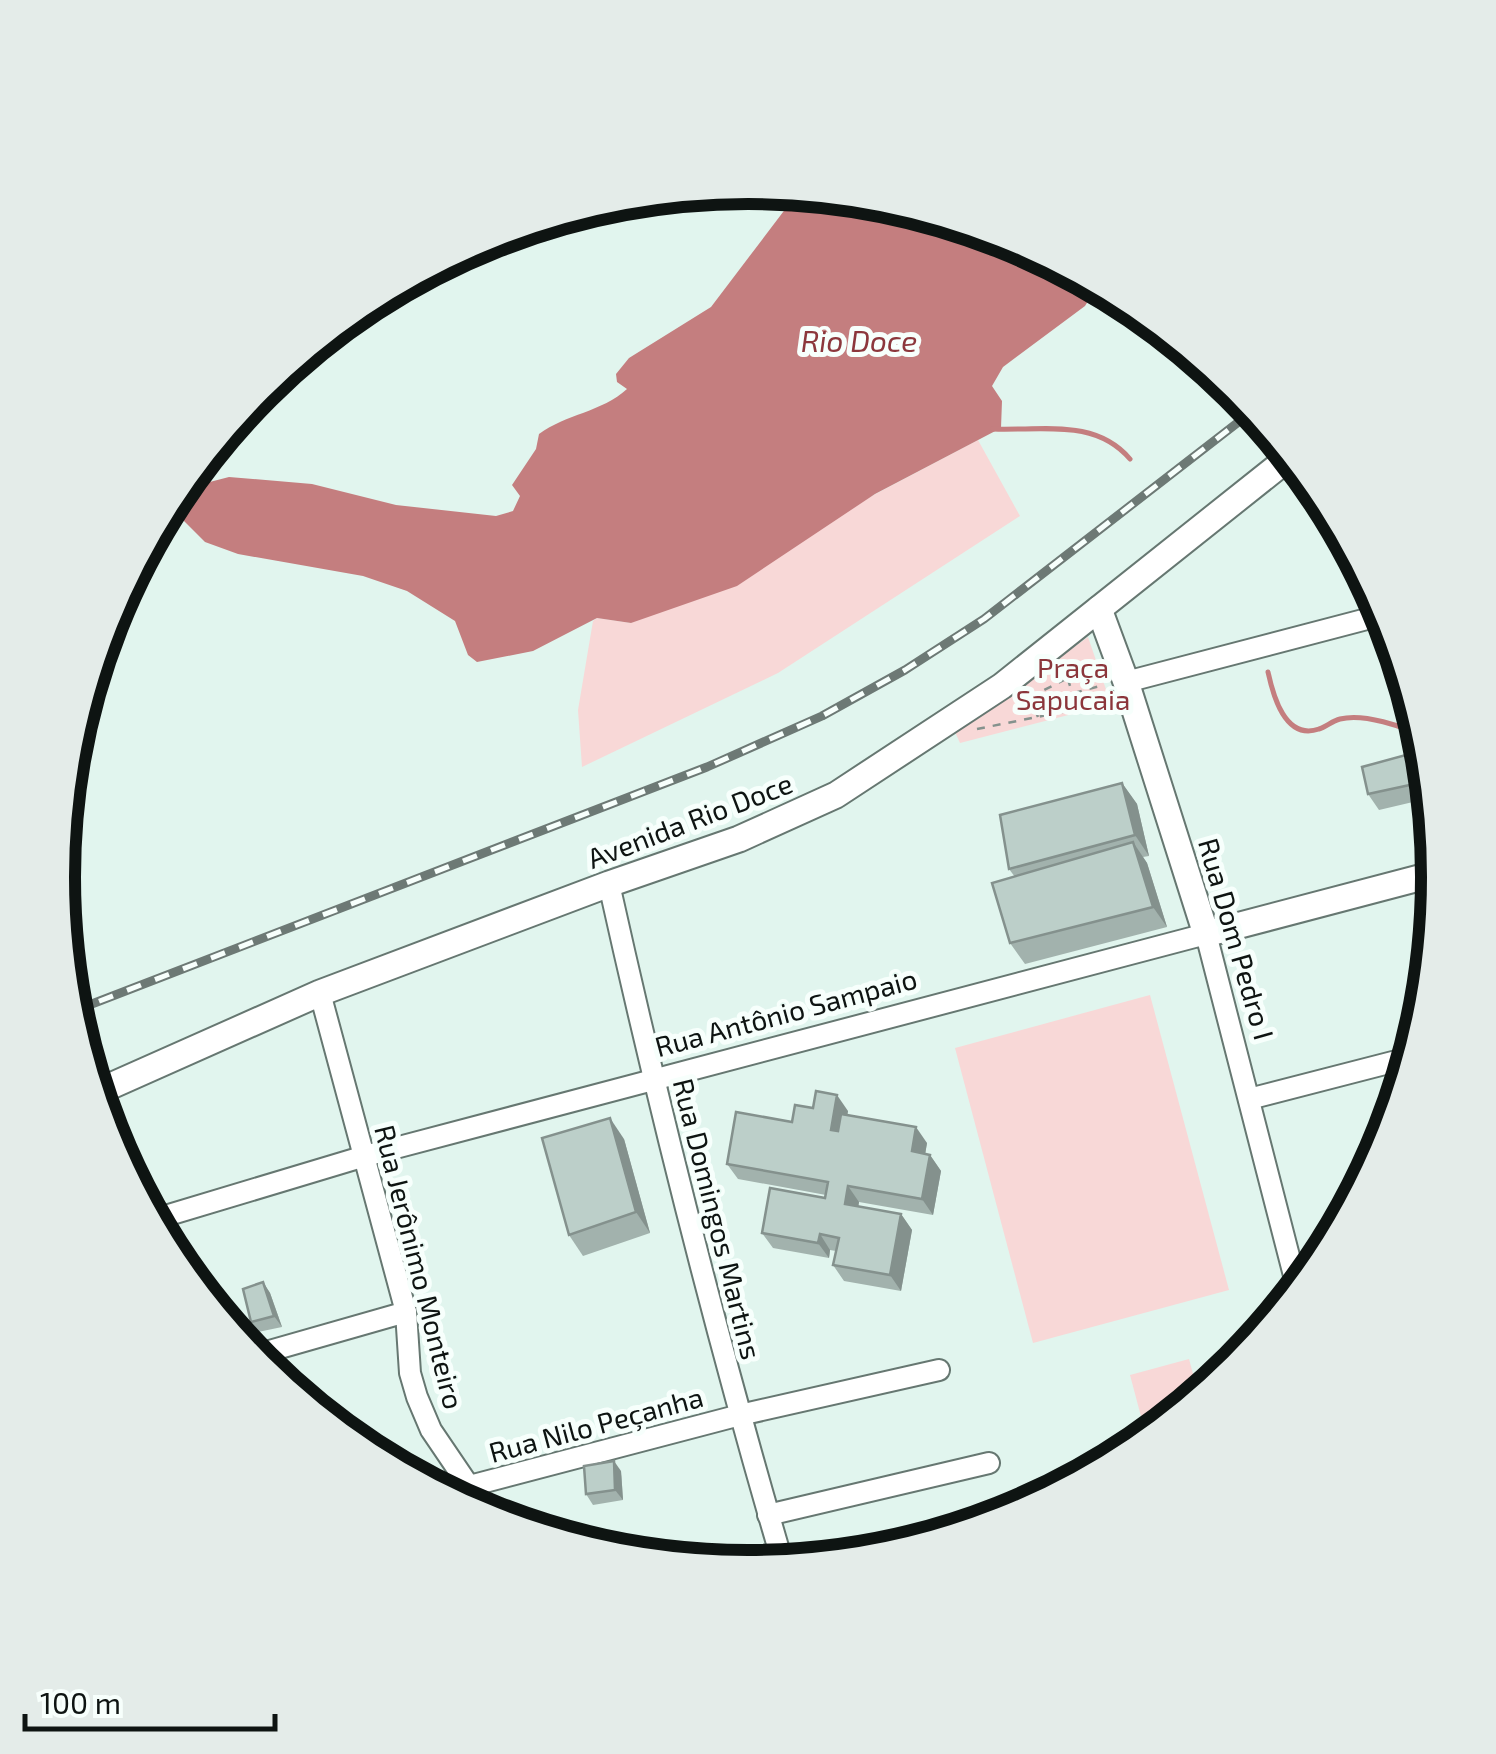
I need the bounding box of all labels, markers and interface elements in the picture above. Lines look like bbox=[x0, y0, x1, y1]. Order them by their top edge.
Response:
water label: Rio Doce bbox=[801, 322, 917, 358]
park label: Praça Sapucaia bbox=[1016, 650, 1130, 716]
street label: Avenida Rio Doce bbox=[582, 765, 797, 875]
street label: Rua Dom Pedro I bbox=[1192, 834, 1282, 1043]
street label: Rua Antônio Sampaio bbox=[651, 961, 920, 1063]
street label: Rua Domingos Martins bbox=[667, 1075, 769, 1363]
street label: Rua Jerônimo Monteiro bbox=[368, 1121, 472, 1412]
street label: Rua Nilo Peçanha bbox=[485, 1379, 707, 1470]
scale bar bbox=[25, 1669, 275, 1731]
text: 100 m bbox=[40, 1684, 121, 1720]

